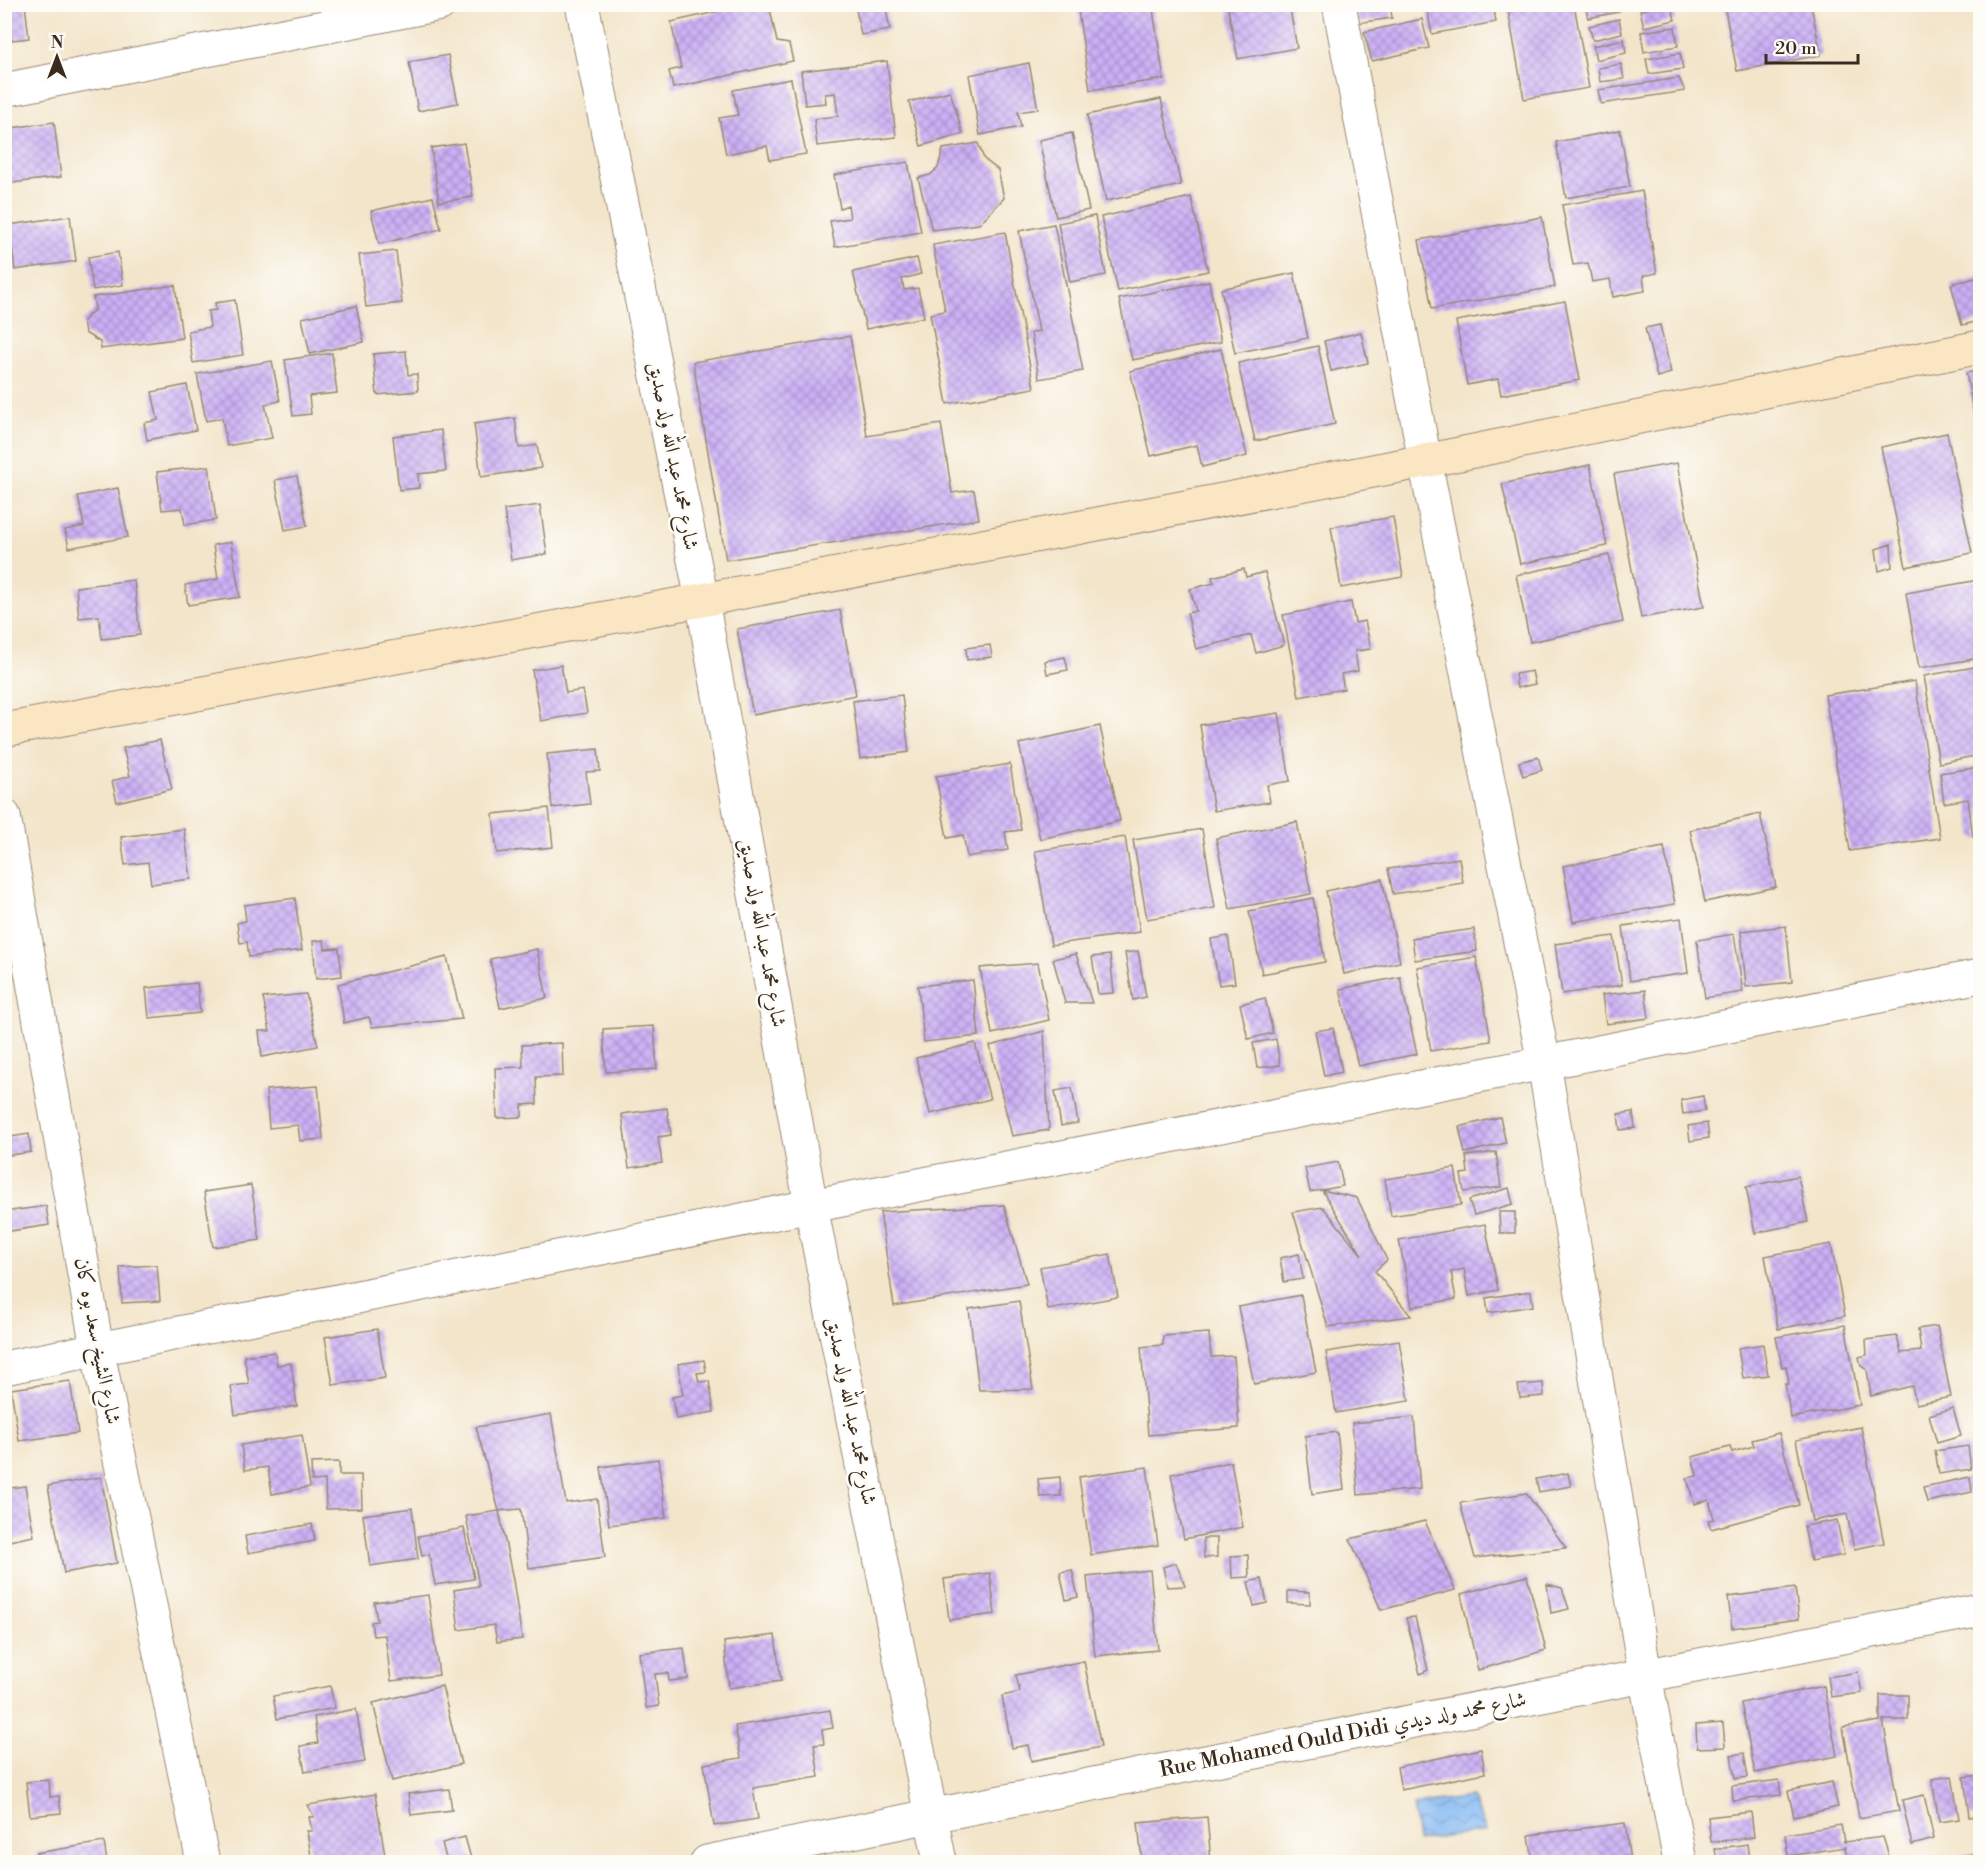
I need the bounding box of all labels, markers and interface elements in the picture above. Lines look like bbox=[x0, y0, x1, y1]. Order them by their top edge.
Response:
north arrow bbox=[27, 27, 87, 87]
scale bar bbox=[1766, 27, 1858, 65]
text: N bbox=[51, 33, 64, 53]
text: 20 m bbox=[1775, 37, 1817, 60]
street label: شارع محمد عبد الله ولد صديق bbox=[638, 359, 709, 553]
street label: شارع محمد عبد الله ولد صديق bbox=[729, 836, 796, 1030]
street label: شارع الشيخ سعد بوه كان bbox=[63, 1255, 126, 1427]
street label: شارع محمد عبد الله ولد صديق bbox=[816, 1314, 887, 1508]
street label: Rue Mohamed Ould Didi شارع محمد ولد ديدي bbox=[1157, 1687, 1529, 1787]

